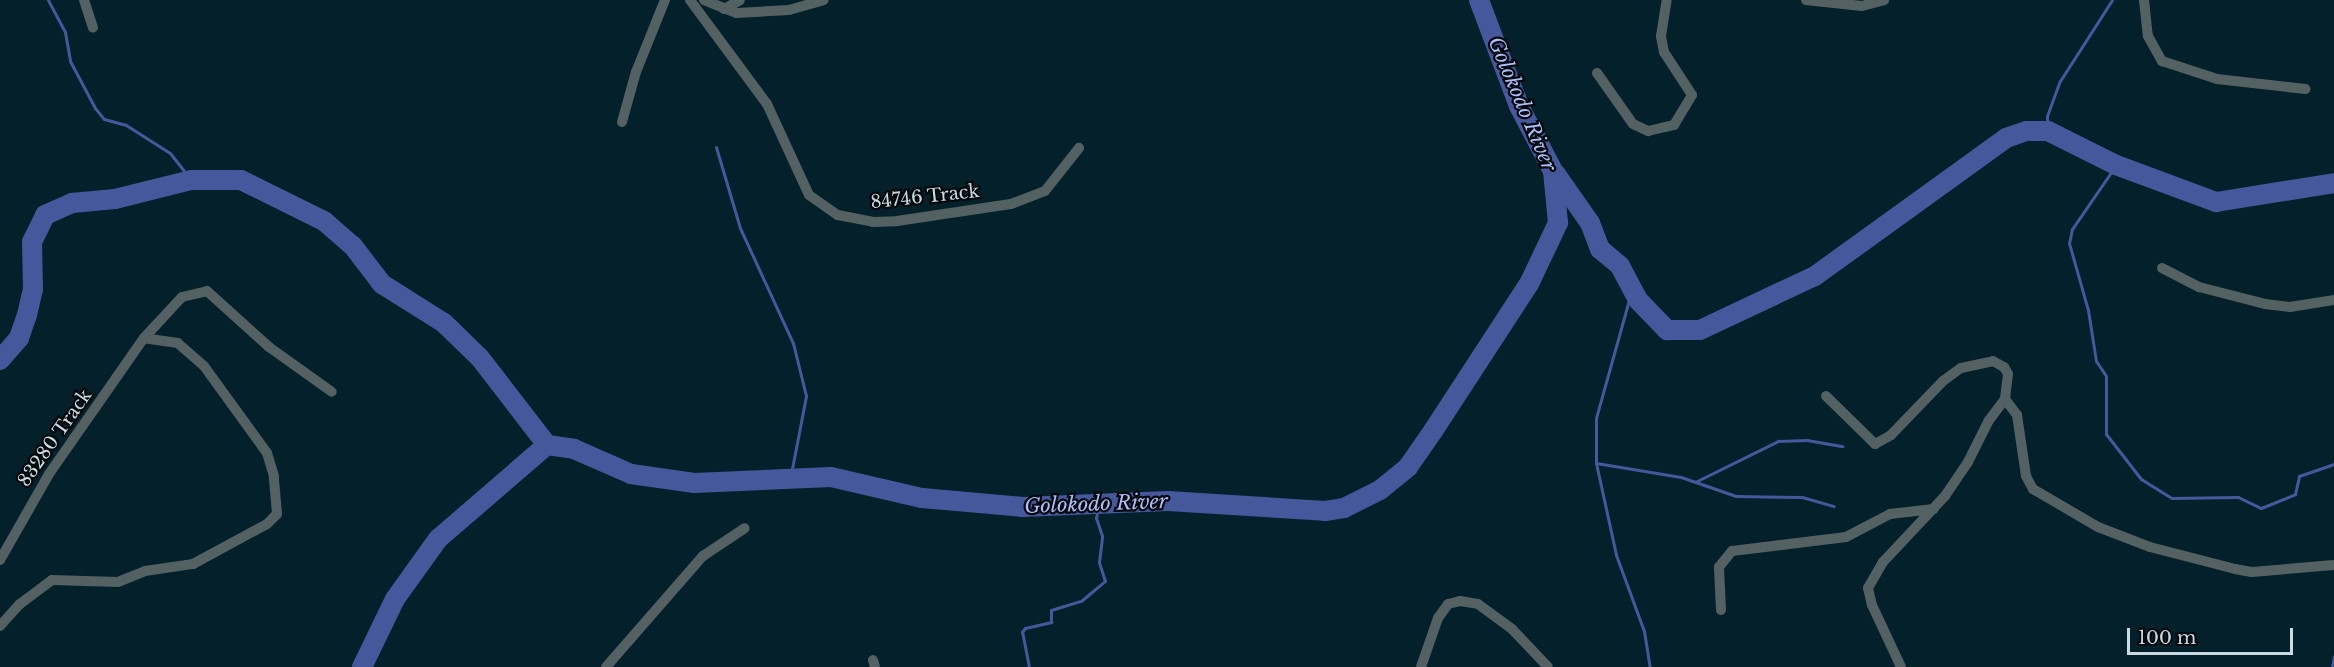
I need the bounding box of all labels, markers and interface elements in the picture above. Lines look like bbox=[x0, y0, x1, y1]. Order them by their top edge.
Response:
water label: Golokodo River bbox=[1483, 33, 1561, 175]
street label: 84746 Track bbox=[869, 181, 981, 213]
street label: 83280 Track bbox=[13, 385, 97, 491]
water label: Golokodo River bbox=[1024, 490, 1168, 518]
scale bar bbox=[2130, 616, 2296, 654]
text: 100 m bbox=[2138, 627, 2196, 649]

